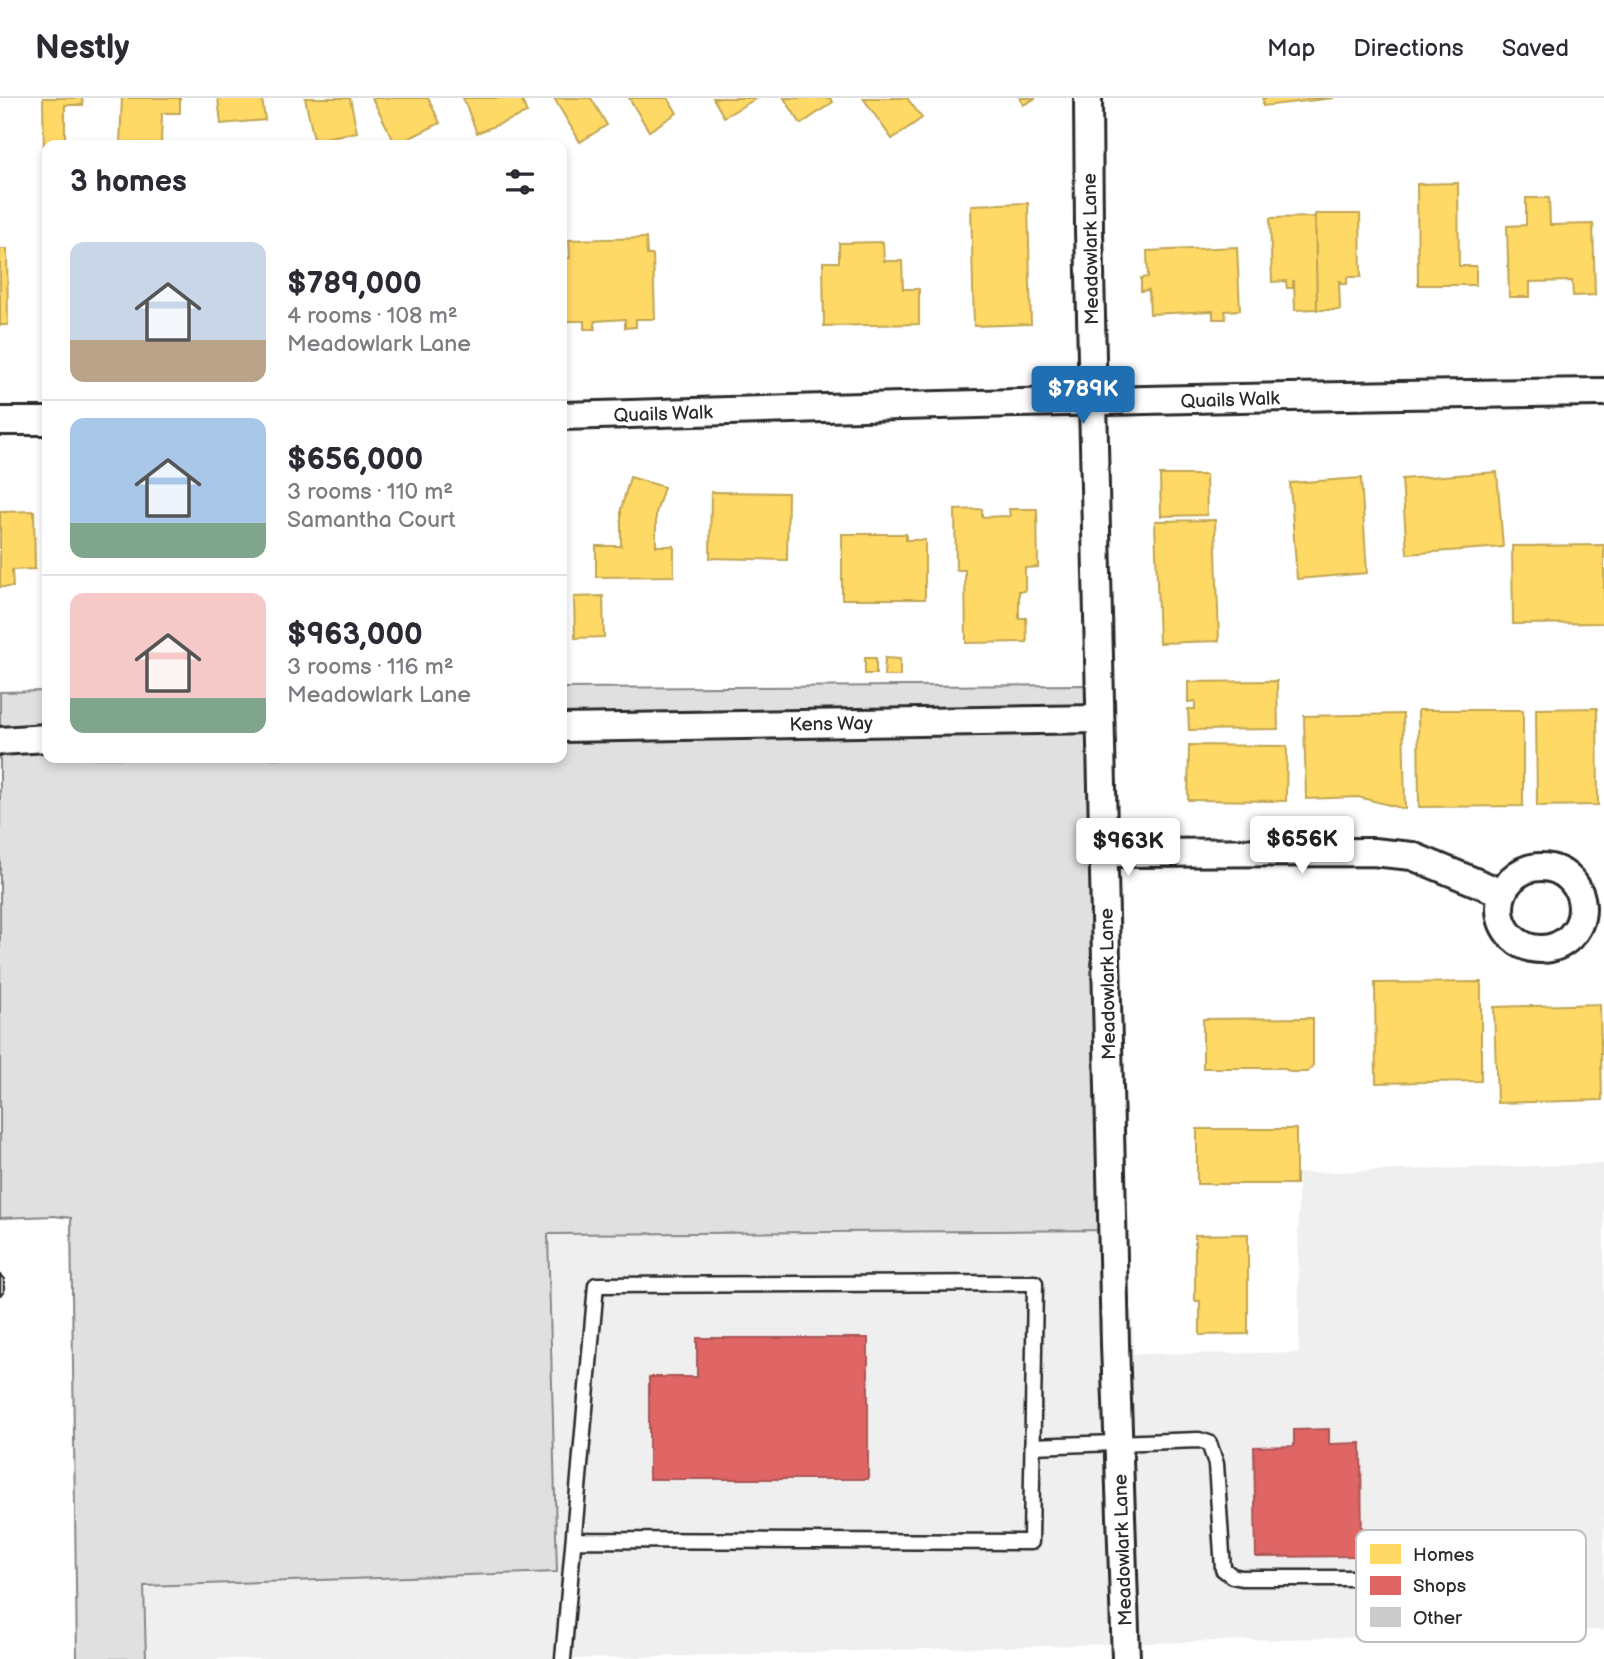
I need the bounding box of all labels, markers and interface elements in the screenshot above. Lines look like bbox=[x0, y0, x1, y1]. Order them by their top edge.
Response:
text: Nestly bbox=[35, 28, 129, 68]
text: Map bbox=[1267, 34, 1315, 63]
text: Directions bbox=[1353, 34, 1464, 63]
text: Saved bbox=[1502, 34, 1569, 63]
icon: filters bbox=[501, 163, 539, 201]
text: 3 homes bbox=[70, 164, 187, 200]
street label: Meadowlark Lane bbox=[1079, 173, 1104, 325]
text: $789,000 bbox=[287, 266, 422, 302]
icon: home bbox=[126, 270, 210, 354]
text: 4 rooms · 108 m² bbox=[287, 302, 458, 330]
text: Meadowlark Lane bbox=[287, 330, 471, 358]
pin: $789K bbox=[1034, 366, 1132, 426]
text: $789K bbox=[1048, 375, 1118, 403]
street label: Quails Walk bbox=[1180, 387, 1281, 414]
street label: Quails Walk bbox=[613, 401, 714, 428]
text: $656,000 bbox=[287, 442, 423, 478]
icon: home bbox=[126, 446, 210, 530]
text: 3 rooms · 110 m² bbox=[287, 478, 453, 506]
text: Samantha Court bbox=[287, 506, 456, 534]
text: $963,000 bbox=[287, 617, 423, 653]
icon: home bbox=[126, 621, 210, 705]
text: 3 rooms · 116 m² bbox=[287, 653, 454, 681]
text: Meadowlark Lane bbox=[287, 681, 471, 709]
street label: Kens Way bbox=[789, 712, 873, 737]
pin: $656K bbox=[1253, 816, 1351, 876]
pin: $963K bbox=[1079, 818, 1177, 878]
text: $656K bbox=[1266, 825, 1338, 853]
text: $963K bbox=[1092, 827, 1164, 855]
street label: Meadowlark Lane bbox=[1096, 908, 1121, 1060]
street label: Meadowlark Lane bbox=[1109, 1474, 1138, 1626]
legend bbox=[1356, 1530, 1586, 1642]
text: Homes bbox=[1413, 1544, 1474, 1567]
text: Shops bbox=[1413, 1575, 1466, 1598]
text: Other bbox=[1413, 1607, 1463, 1630]

